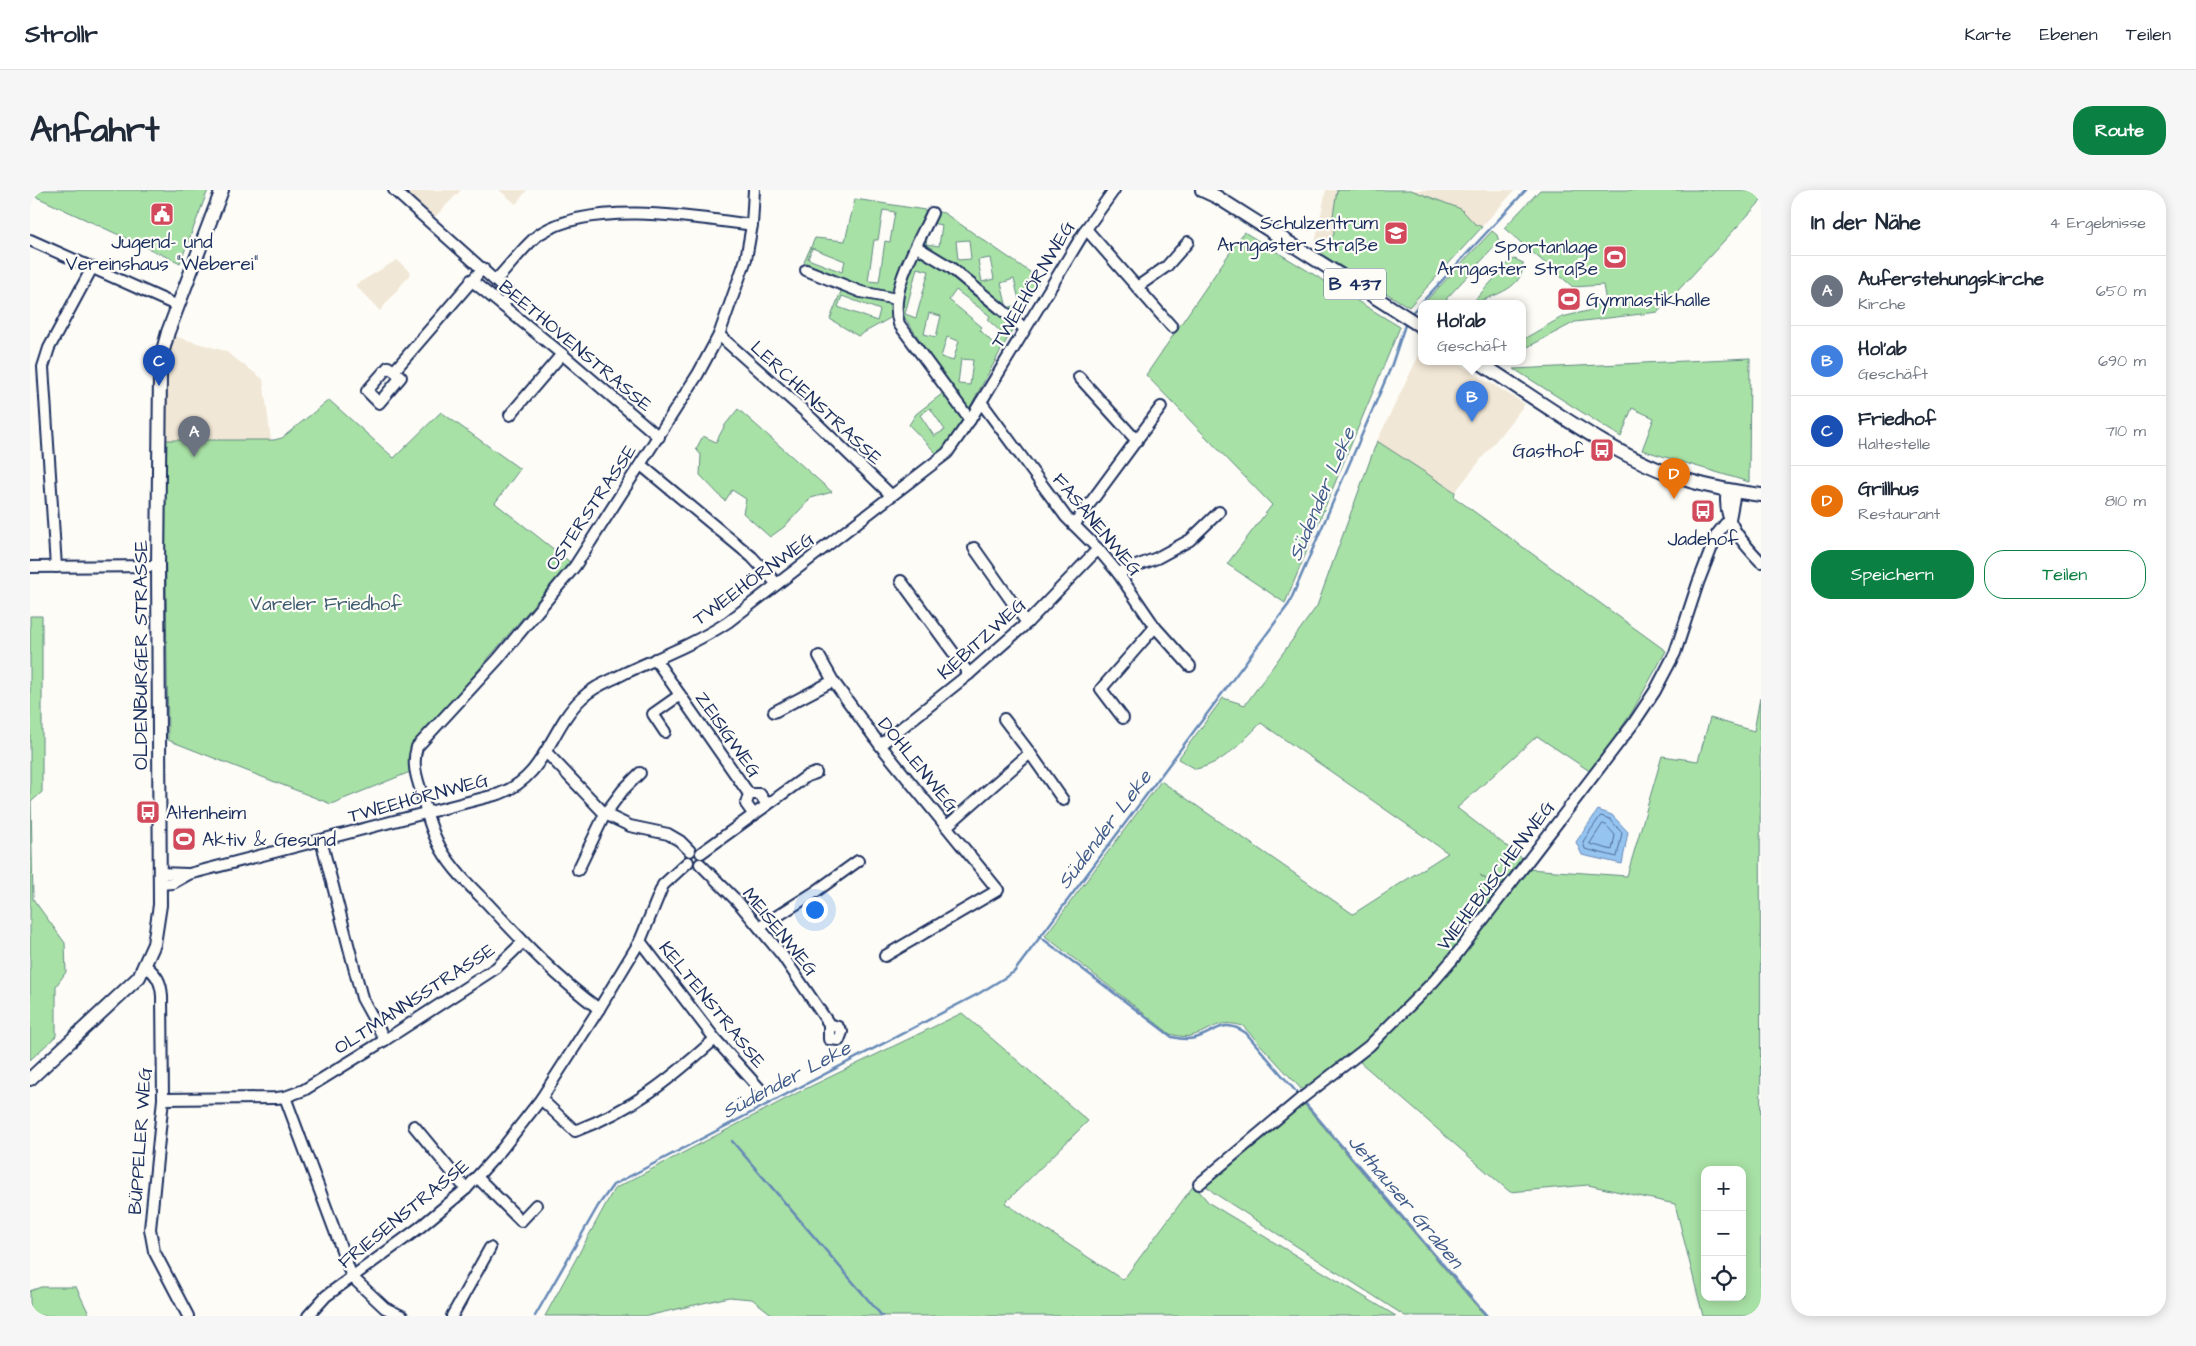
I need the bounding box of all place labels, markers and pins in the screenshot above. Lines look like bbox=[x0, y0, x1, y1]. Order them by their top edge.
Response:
public building icon: Jugend- und Vereinshaus "Weberei" bbox=[149, 201, 175, 227]
place label: Schulzentrum Arngaster Straße bbox=[1217, 210, 1378, 260]
school or university icon: Schulzentrum Arngaster Straße bbox=[1383, 220, 1409, 246]
place label: Jugend- und Vereinshaus "Weberei" bbox=[66, 229, 258, 278]
place label: Sportanlage Arngaster Straße bbox=[1437, 234, 1598, 284]
sports icon: Sportanlage Arngaster Straße bbox=[1602, 244, 1628, 270]
sports icon: Gymnastikhalle bbox=[1556, 286, 1582, 312]
place label: Gymnastikhalle bbox=[1586, 287, 1711, 315]
pin: C bbox=[143, 345, 175, 386]
pin: B bbox=[1456, 381, 1488, 422]
pin: A bbox=[178, 416, 210, 457]
bus stop icon: Gasthof bbox=[1589, 437, 1615, 463]
place label: Gasthof bbox=[1513, 438, 1585, 465]
pin: D bbox=[1658, 458, 1690, 499]
bus stop icon: Jadehof bbox=[1690, 498, 1716, 524]
place label: Jadehof bbox=[1667, 526, 1739, 553]
bus stop icon: Altenheim bbox=[135, 799, 161, 825]
place label: Altenheim bbox=[166, 800, 246, 827]
sports icon: Aktiv & Gesund bbox=[171, 826, 197, 852]
place label: Aktiv & Gesund bbox=[202, 827, 336, 854]

